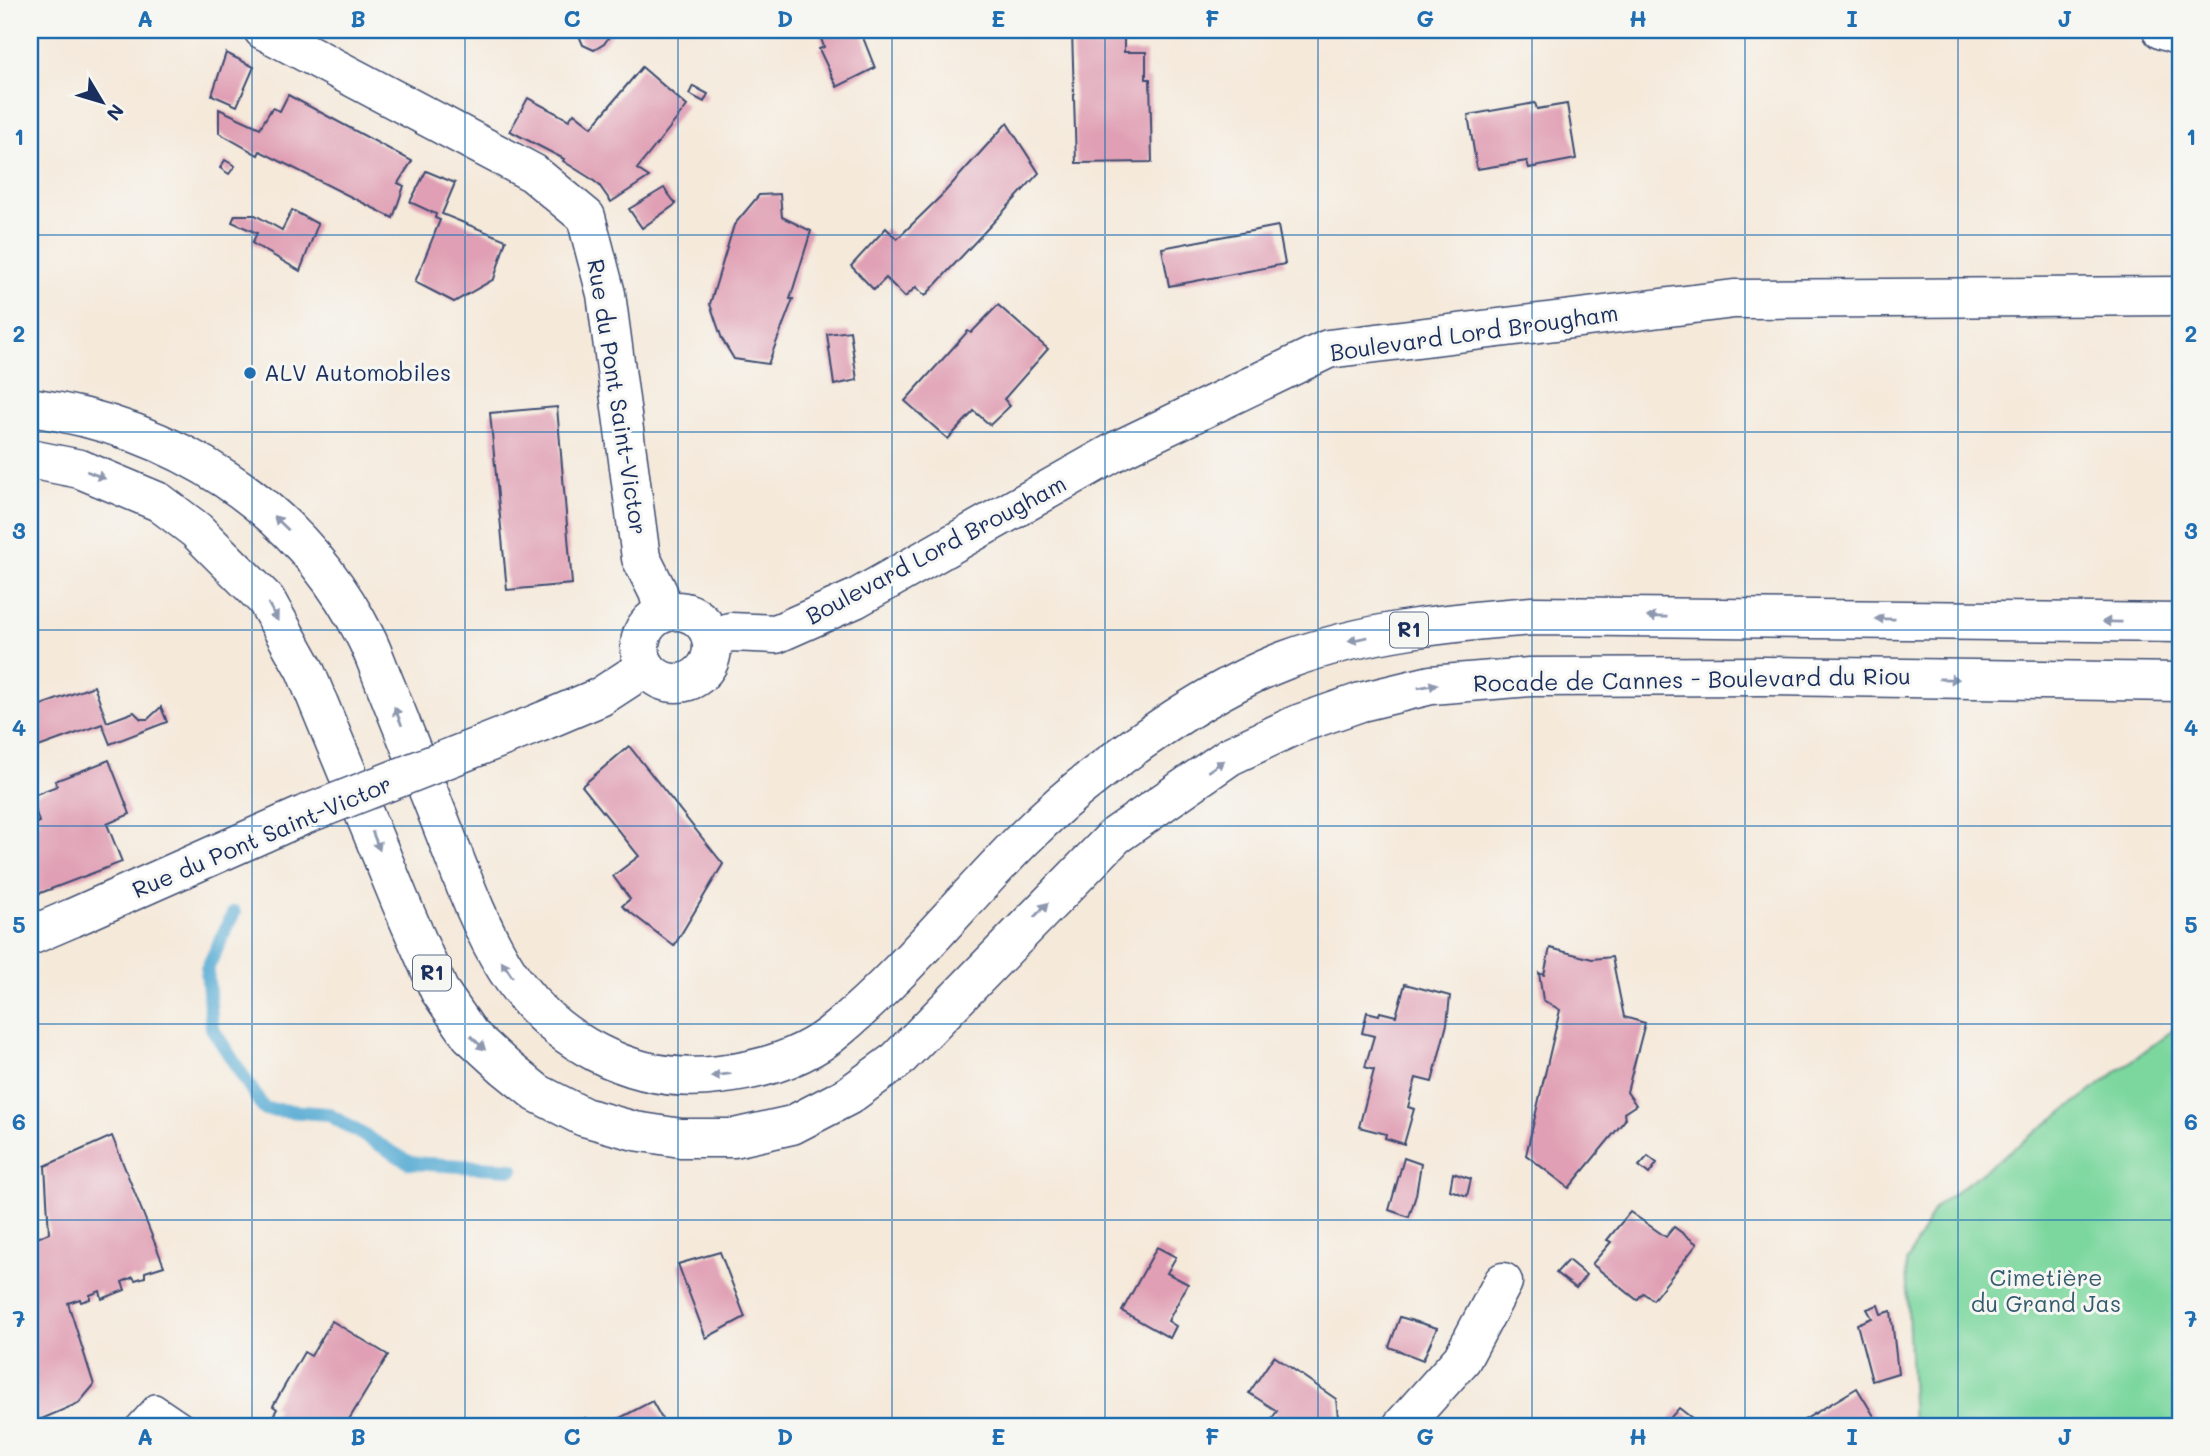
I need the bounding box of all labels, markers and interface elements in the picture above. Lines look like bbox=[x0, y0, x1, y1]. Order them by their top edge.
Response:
text: A bbox=[137, 3, 153, 33]
text: B bbox=[350, 3, 366, 33]
text: C bbox=[563, 3, 581, 33]
text: D bbox=[777, 3, 793, 33]
text: E bbox=[991, 3, 1005, 33]
text: F bbox=[1205, 3, 1219, 33]
text: G bbox=[1416, 3, 1434, 33]
text: H bbox=[1629, 3, 1647, 33]
text: I bbox=[1846, 3, 1858, 33]
text: J bbox=[2057, 3, 2073, 33]
north arrow bbox=[66, 66, 136, 136]
text: N bbox=[102, 99, 130, 126]
text: 1 bbox=[14, 121, 24, 151]
text: 1 bbox=[2186, 121, 2196, 151]
street label: Rue du Pont Saint-Victor bbox=[581, 257, 655, 537]
street label: Boulevard Lord Brougham bbox=[1328, 297, 1620, 367]
text: 2 bbox=[13, 318, 25, 348]
text: 2 bbox=[2185, 318, 2197, 348]
place label: ALV Automobiles bbox=[264, 357, 451, 387]
marker: ALV Automobiles bbox=[242, 365, 258, 381]
street label: Boulevard Lord Brougham bbox=[800, 468, 1071, 631]
one-way arrow bbox=[85, 470, 106, 481]
text: 3 bbox=[12, 515, 26, 545]
one-way arrow bbox=[273, 515, 290, 532]
text: 3 bbox=[2184, 515, 2198, 545]
one-way arrow bbox=[267, 602, 279, 621]
one-way arrow bbox=[1646, 611, 1668, 623]
road number: R1 bbox=[1390, 612, 1428, 648]
one-way arrow bbox=[1873, 613, 1895, 625]
one-way arrow bbox=[2101, 616, 2123, 628]
one-way arrow bbox=[1347, 634, 1369, 645]
street label: Rocade de Cannes - Boulevard du Riou bbox=[1473, 660, 1911, 698]
one-way arrow bbox=[1938, 673, 1960, 684]
one-way arrow bbox=[1417, 680, 1439, 691]
one-way arrow bbox=[392, 705, 403, 726]
text: 4 bbox=[12, 712, 26, 742]
text: 4 bbox=[2184, 712, 2198, 742]
one-way arrow bbox=[1207, 759, 1225, 773]
street label: Rue du Pont Saint-Victor bbox=[127, 768, 396, 904]
one-way arrow bbox=[370, 831, 381, 852]
one-way arrow bbox=[1033, 902, 1049, 919]
text: 5 bbox=[12, 909, 26, 939]
text: 5 bbox=[2184, 909, 2198, 939]
road number: R1 bbox=[413, 956, 451, 990]
one-way arrow bbox=[501, 960, 514, 979]
one-way arrow bbox=[469, 1034, 486, 1050]
one-way arrow bbox=[709, 1070, 731, 1081]
text: 6 bbox=[12, 1106, 26, 1136]
text: 6 bbox=[2184, 1106, 2198, 1136]
park label: Cimetière du Grand Jas bbox=[1971, 1262, 2121, 1318]
text: 7 bbox=[13, 1303, 26, 1333]
text: 7 bbox=[2185, 1303, 2198, 1333]
text: A bbox=[137, 1421, 153, 1451]
text: B bbox=[350, 1421, 366, 1451]
text: C bbox=[563, 1421, 581, 1451]
text: D bbox=[777, 1421, 793, 1451]
text: E bbox=[991, 1421, 1005, 1451]
text: F bbox=[1205, 1421, 1219, 1451]
text: G bbox=[1416, 1421, 1434, 1451]
text: H bbox=[1629, 1421, 1647, 1451]
text: I bbox=[1846, 1421, 1858, 1451]
text: J bbox=[2057, 1421, 2073, 1451]

